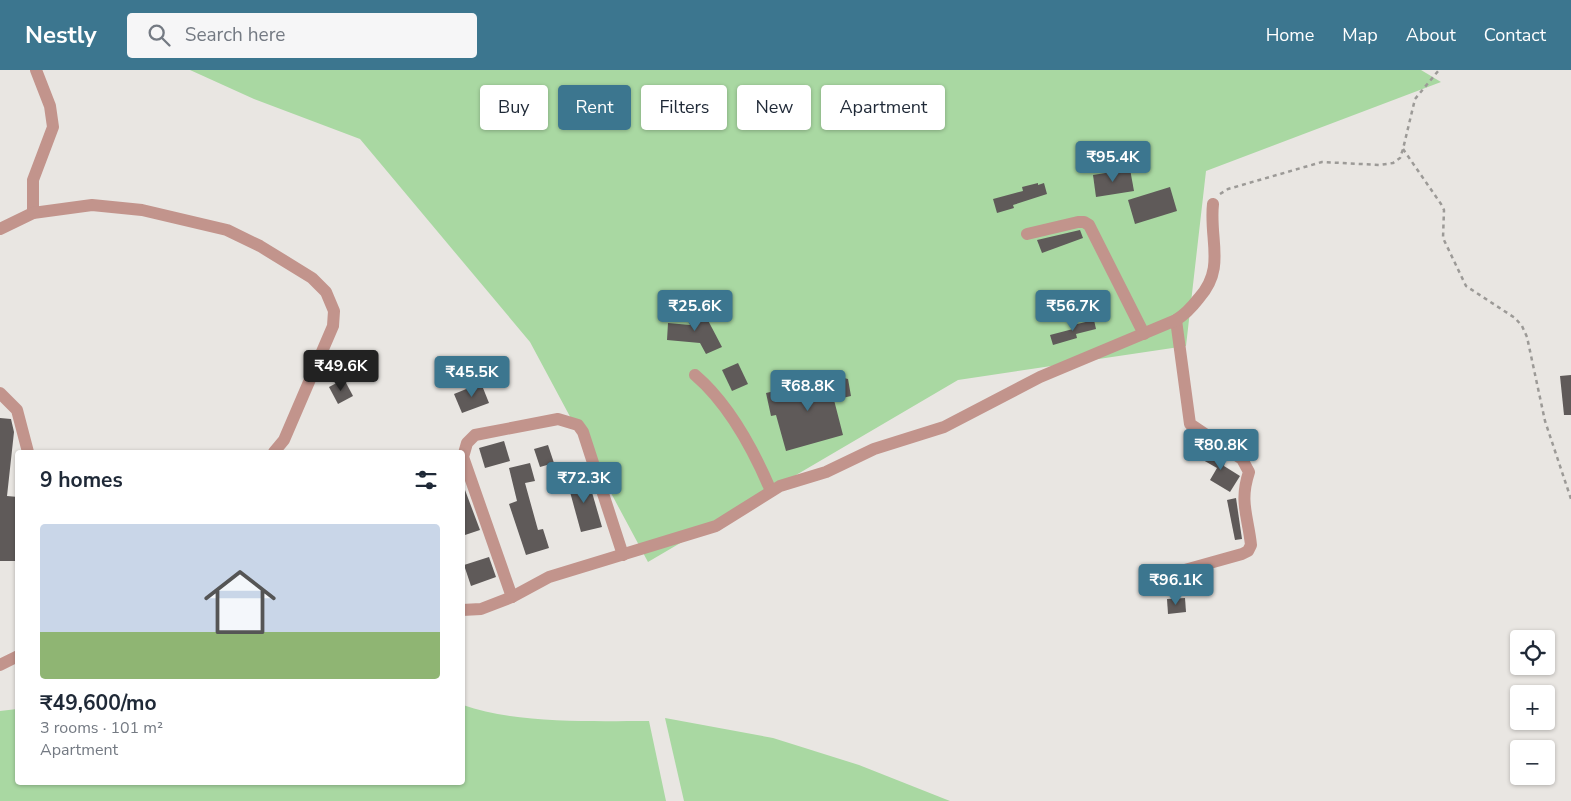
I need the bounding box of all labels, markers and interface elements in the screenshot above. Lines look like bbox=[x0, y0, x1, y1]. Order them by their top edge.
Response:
search box bbox=[127, 13, 477, 58]
text: Nestly bbox=[25, 19, 97, 51]
icon: search bbox=[145, 21, 173, 49]
text: Search here bbox=[185, 22, 285, 48]
text: Home bbox=[1266, 23, 1314, 47]
text: Map bbox=[1342, 23, 1378, 47]
text: About bbox=[1406, 23, 1456, 47]
text: Contact bbox=[1484, 23, 1546, 47]
chip: Buy bbox=[480, 85, 548, 130]
chip: Rent bbox=[558, 85, 631, 130]
chip: Filters bbox=[641, 85, 727, 130]
chip: New bbox=[737, 85, 811, 130]
chip: Apartment bbox=[821, 85, 945, 130]
pin: ₹95.4K bbox=[1072, 140, 1154, 183]
text: ₹95.4K bbox=[1087, 146, 1140, 168]
pin: ₹25.6K bbox=[654, 290, 736, 332]
pin: ₹56.7K bbox=[1032, 290, 1114, 332]
text: ₹25.6K bbox=[669, 295, 722, 317]
text: ₹56.7K bbox=[1047, 295, 1100, 317]
pin: ₹49.6K bbox=[300, 350, 382, 392]
text: ₹49.6K bbox=[315, 355, 368, 377]
pin: ₹45.5K bbox=[431, 356, 513, 398]
text: ₹45.5K bbox=[446, 361, 499, 383]
pin: ₹68.8K bbox=[767, 370, 849, 412]
text: ₹68.8K bbox=[782, 375, 835, 397]
pin: ₹80.8K bbox=[1180, 428, 1262, 471]
text: ₹80.8K bbox=[1195, 434, 1248, 456]
pin: ₹72.3K bbox=[543, 462, 625, 504]
text: 9 homes bbox=[40, 466, 123, 494]
icon: filters bbox=[412, 466, 440, 494]
text: ₹72.3K bbox=[558, 467, 611, 489]
icon: home bbox=[195, 557, 285, 647]
pin: ₹96.1K bbox=[1135, 564, 1217, 606]
text: ₹96.1K bbox=[1150, 569, 1203, 591]
map controls bbox=[1510, 630, 1555, 785]
button: locate bbox=[1510, 630, 1555, 675]
button: + bbox=[1510, 685, 1555, 730]
text: ₹49,600/mo bbox=[40, 689, 157, 717]
text: 3 rooms · 101 m² bbox=[40, 717, 163, 739]
text: Apartment bbox=[40, 739, 118, 761]
button: − bbox=[1510, 740, 1555, 785]

